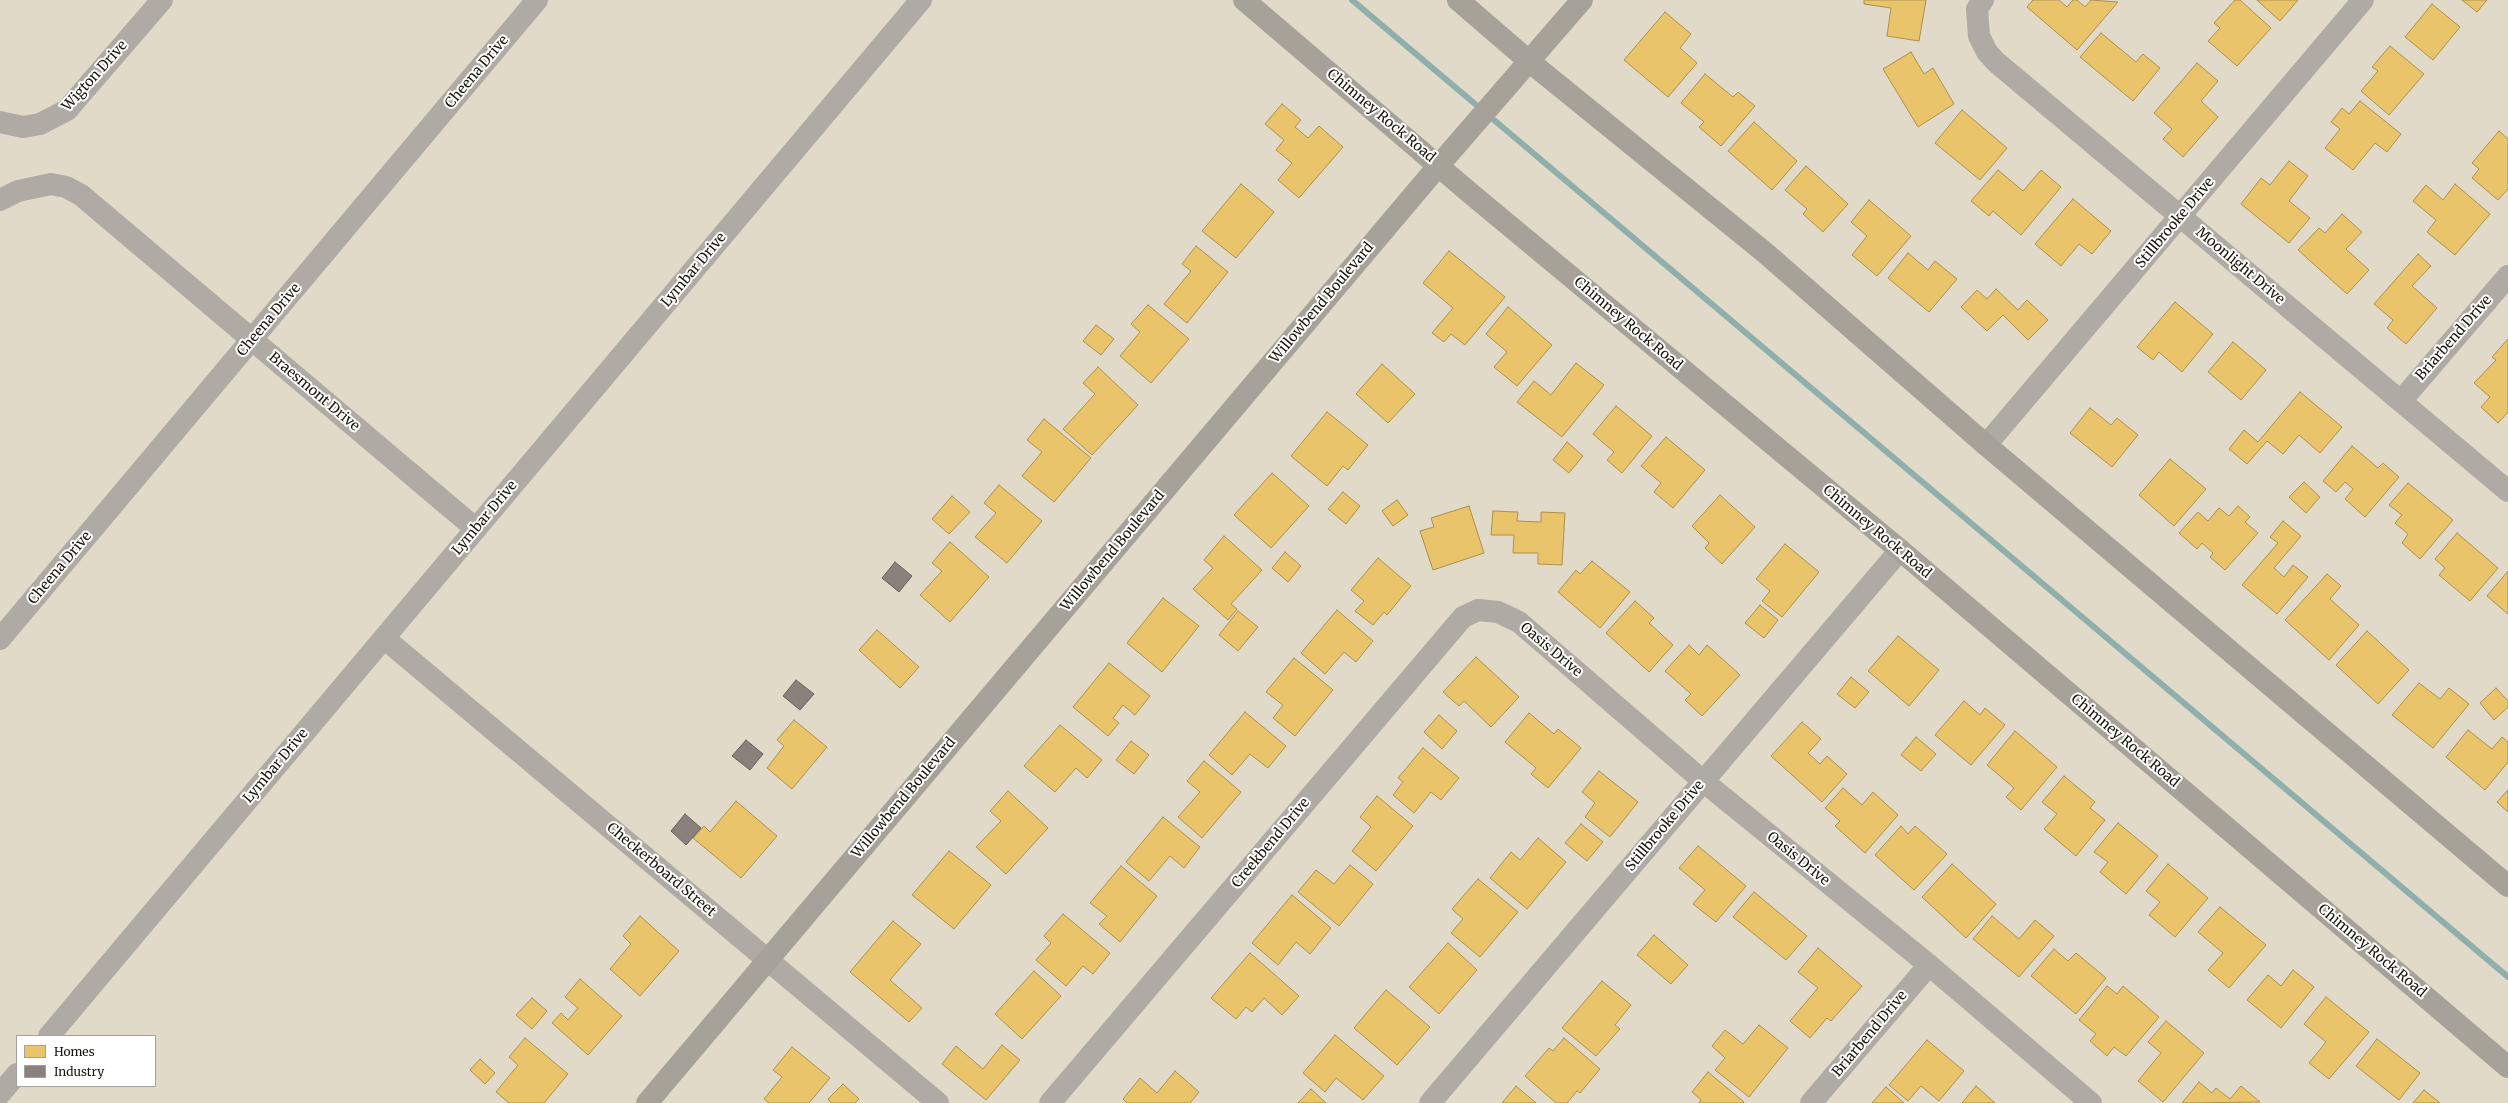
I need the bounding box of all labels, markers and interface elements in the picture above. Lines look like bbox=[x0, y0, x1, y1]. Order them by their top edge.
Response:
street label: Cheena Drive bbox=[442, 32, 512, 112]
street label: Wigton Drive bbox=[59, 37, 131, 115]
street label: Chimney Rock Road bbox=[1323, 66, 1439, 166]
street label: Stillbrooke Drive bbox=[2132, 174, 2218, 272]
street label: Moonlight Drive bbox=[2192, 224, 2288, 308]
street label: Lymbar Drive bbox=[658, 229, 730, 311]
street label: Willowbend Boulevard bbox=[1267, 239, 1377, 367]
street label: Chimney Rock Road bbox=[1570, 274, 1686, 374]
street label: Cheena Drive bbox=[234, 280, 304, 360]
street label: Briarbend Drive bbox=[2412, 292, 2496, 384]
street label: Braesmont Drive bbox=[265, 349, 363, 435]
street label: Lymbar Drive bbox=[449, 477, 521, 559]
street label: Chimney Rock Road bbox=[1819, 482, 1935, 582]
street label: Willowbend Boulevard bbox=[1058, 487, 1168, 615]
street label: Cheena Drive bbox=[25, 528, 95, 608]
street label: Oasis Drive bbox=[1517, 619, 1585, 681]
street label: Chimney Rock Road bbox=[2067, 691, 2183, 791]
street label: Lymbar Drive bbox=[240, 725, 312, 807]
street label: Willowbend Boulevard bbox=[849, 734, 959, 862]
street label: Stillbrooke Drive bbox=[1622, 777, 1708, 875]
street label: Creekbend Drive bbox=[1229, 795, 1313, 891]
street label: Checkerboard Street bbox=[603, 820, 719, 920]
street label: Oasis Drive bbox=[1763, 829, 1833, 889]
street label: Chimney Rock Road bbox=[2314, 901, 2430, 1001]
street label: Briarbend Drive bbox=[1829, 988, 1911, 1080]
legend bbox=[16, 1035, 156, 1087]
text: Homes bbox=[54, 1044, 95, 1059]
text: Industry bbox=[54, 1064, 104, 1079]

